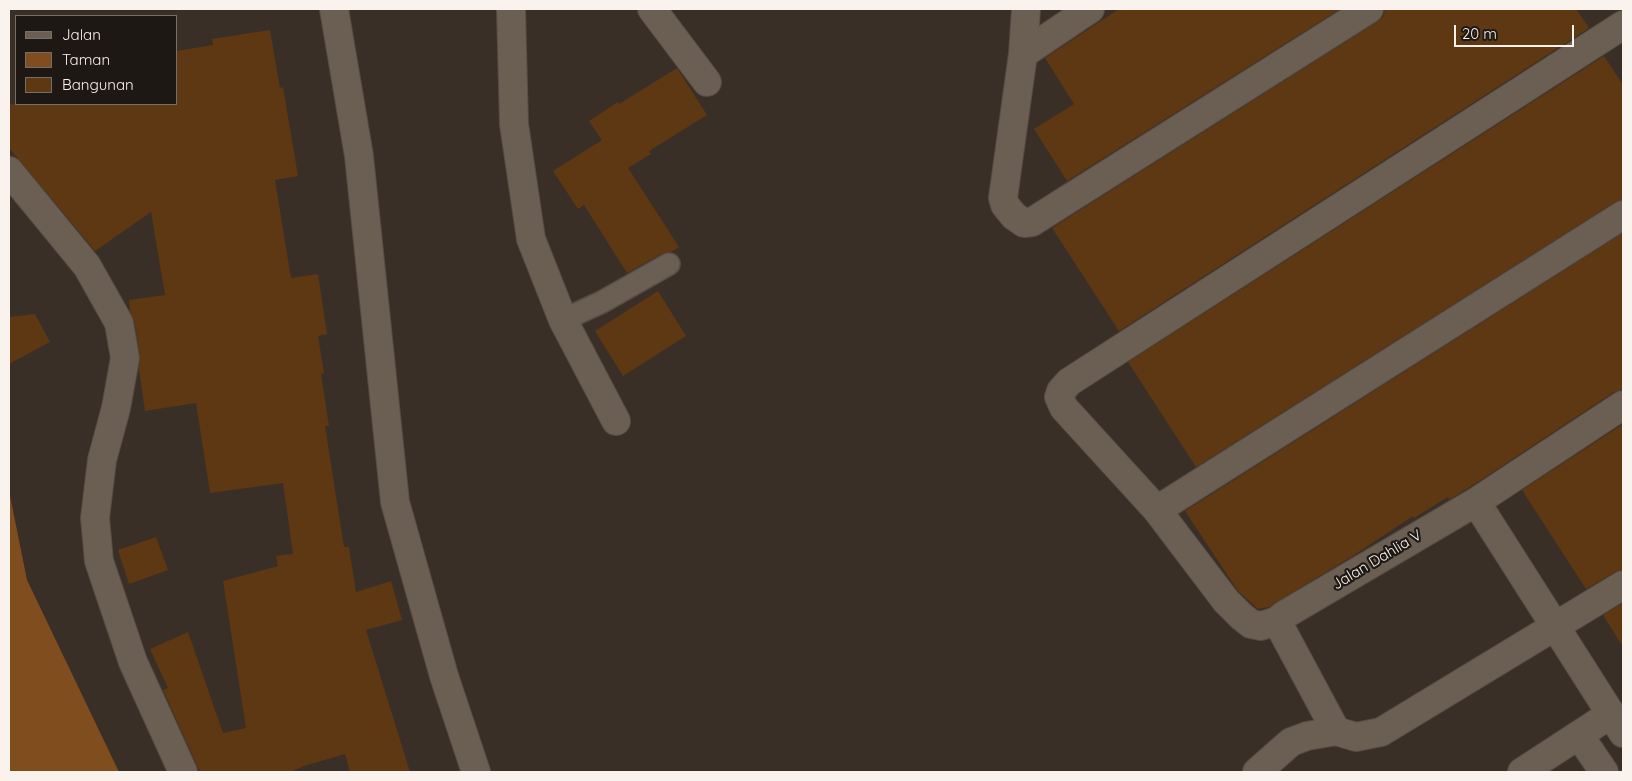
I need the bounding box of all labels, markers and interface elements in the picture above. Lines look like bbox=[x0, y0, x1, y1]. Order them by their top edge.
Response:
legend bbox=[15, 15, 178, 105]
scale bar bbox=[1457, 15, 1577, 47]
text: 20 m bbox=[1462, 24, 1497, 43]
text: Jalan bbox=[62, 25, 101, 44]
text: Taman bbox=[62, 50, 110, 69]
text: Bangunan bbox=[62, 75, 134, 94]
street label: Jalan Dahlia V bbox=[1329, 526, 1425, 594]

